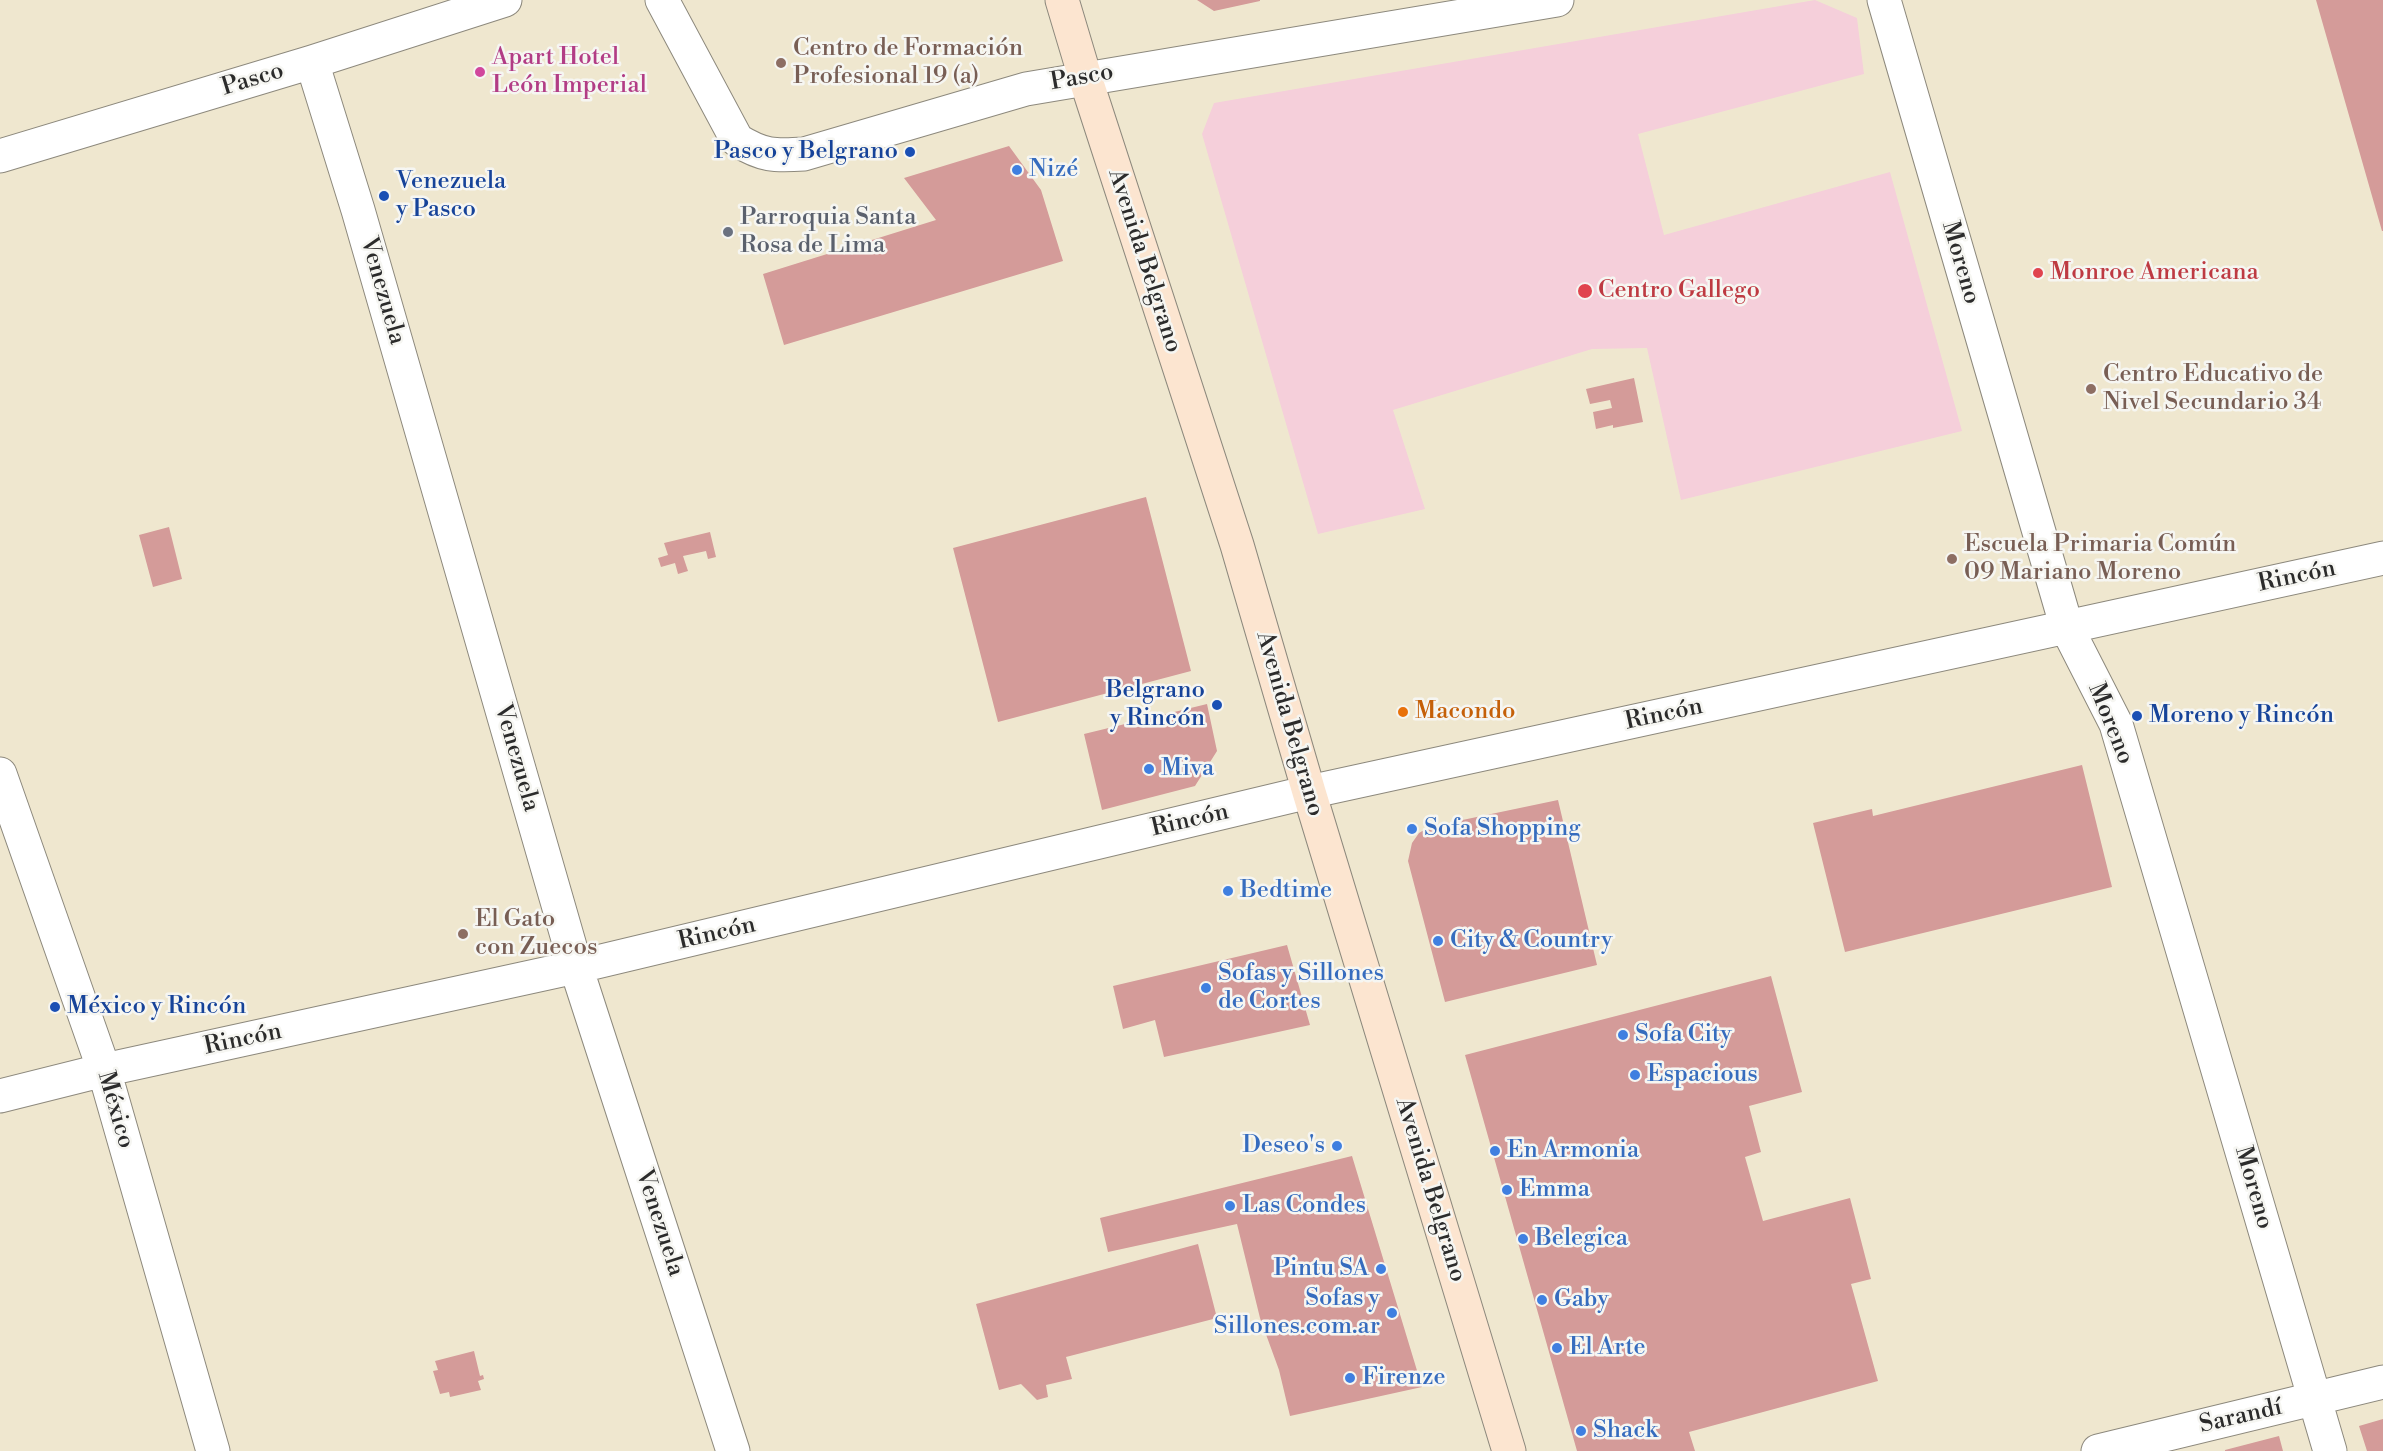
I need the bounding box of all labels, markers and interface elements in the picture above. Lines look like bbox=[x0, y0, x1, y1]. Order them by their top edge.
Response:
place label: Centro de Formación Profesional 19 (a) bbox=[793, 35, 1023, 91]
place label: Apart Hotel León Imperial bbox=[492, 44, 647, 100]
marker: Centro de Formación Profesional 19 (a) bbox=[774, 56, 788, 70]
street label: Pasco bbox=[218, 57, 288, 103]
street label: Pasco bbox=[1048, 58, 1116, 98]
marker: Apart Hotel León Imperial bbox=[473, 65, 487, 79]
place label: Pasco y Belgrano bbox=[714, 138, 898, 166]
marker: Pasco y Belgrano bbox=[903, 145, 917, 159]
place label: Nizé bbox=[1029, 156, 1078, 184]
marker: Nizé bbox=[1010, 163, 1024, 177]
street label: Avenida Belgrano bbox=[1101, 166, 1187, 356]
place label: Venezuela y Pasco bbox=[396, 168, 506, 224]
marker: Venezuela y Pasco bbox=[377, 189, 391, 203]
place label: Parroquia Santa Rosa de Lima bbox=[740, 204, 916, 260]
street label: Moreno bbox=[1934, 218, 1986, 308]
marker: Parroquia Santa Rosa de Lima bbox=[721, 225, 735, 239]
street label: Venezuela bbox=[353, 234, 411, 348]
place label: Monroe Americana bbox=[2050, 259, 2259, 287]
marker: Monroe Americana bbox=[2031, 266, 2045, 280]
place label: Centro Gallego bbox=[1598, 277, 1760, 305]
marker: Centro Gallego bbox=[1576, 282, 1594, 300]
place label: Centro Educativo de Nivel Secundario 34 bbox=[2103, 361, 2323, 417]
marker: Centro Educativo de Nivel Secundario 34 bbox=[2084, 382, 2098, 396]
place label: Escuela Primaria Común 09 Mariano Moreno bbox=[1964, 531, 2236, 587]
marker: Escuela Primaria Común 09 Mariano Moreno bbox=[1945, 552, 1959, 566]
street label: Rincón bbox=[2256, 555, 2338, 599]
street label: Avenida Belgrano bbox=[1249, 628, 1329, 820]
place label: Belgrano y Rincón bbox=[1106, 677, 1205, 733]
street label: Moreno bbox=[2081, 679, 2139, 769]
street label: Rincón bbox=[1623, 693, 1705, 737]
marker: Belgrano y Rincón bbox=[1210, 698, 1224, 712]
place label: Macondo bbox=[1415, 698, 1515, 726]
street label: Venezuela bbox=[487, 701, 545, 815]
place label: Moreno y Rincón bbox=[2149, 702, 2334, 730]
marker: Macondo bbox=[1396, 705, 1410, 719]
marker: Moreno y Rincón bbox=[2130, 709, 2144, 723]
place label: Miva bbox=[1161, 755, 1214, 783]
marker: Miva bbox=[1142, 762, 1156, 776]
street label: Rincón bbox=[1148, 798, 1232, 844]
place label: Sofa Shopping bbox=[1424, 815, 1581, 843]
marker: Sofa Shopping bbox=[1405, 822, 1419, 836]
place label: Bedtime bbox=[1240, 877, 1332, 905]
marker: Bedtime bbox=[1221, 884, 1235, 898]
place label: El Gato con Zuecos bbox=[475, 906, 597, 962]
street label: Rincón bbox=[675, 911, 759, 957]
marker: El Gato con Zuecos bbox=[456, 927, 470, 941]
place label: City & Country bbox=[1450, 927, 1613, 955]
marker: City & Country bbox=[1431, 934, 1445, 948]
place label: Sofas y Sillones de Cortes bbox=[1218, 960, 1384, 1016]
marker: Sofas y Sillones de Cortes bbox=[1199, 981, 1213, 995]
place label: México y Rincón bbox=[67, 993, 246, 1021]
marker: México y Rincón bbox=[48, 1000, 62, 1014]
street label: Rincón bbox=[202, 1018, 284, 1062]
place label: Sofa City bbox=[1635, 1021, 1732, 1049]
marker: Sofa City bbox=[1616, 1028, 1630, 1042]
place label: Espacious bbox=[1647, 1061, 1758, 1089]
street label: México bbox=[90, 1068, 140, 1152]
marker: Espacious bbox=[1628, 1068, 1642, 1082]
street label: Avenida Belgrano bbox=[1388, 1094, 1472, 1286]
place label: Deseo's bbox=[1242, 1132, 1325, 1160]
place label: En Armonia bbox=[1507, 1137, 1639, 1165]
marker: Deseo's bbox=[1330, 1139, 1344, 1153]
street label: Moreno bbox=[2227, 1143, 2279, 1233]
marker: En Armonia bbox=[1488, 1144, 1502, 1158]
street label: Venezuela bbox=[628, 1166, 690, 1280]
place label: Emma bbox=[1519, 1176, 1590, 1204]
marker: Emma bbox=[1500, 1183, 1514, 1197]
place label: Las Condes bbox=[1242, 1192, 1366, 1220]
marker: Las Condes bbox=[1223, 1199, 1237, 1213]
place label: Belegica bbox=[1535, 1225, 1628, 1253]
marker: Belegica bbox=[1516, 1232, 1530, 1246]
place label: Pintu SA bbox=[1273, 1255, 1369, 1283]
marker: Pintu SA bbox=[1374, 1262, 1388, 1276]
place label: Sofas y Sillones.com.ar bbox=[1214, 1285, 1380, 1341]
place label: Gaby bbox=[1554, 1286, 1609, 1314]
marker: Gaby bbox=[1535, 1293, 1549, 1307]
marker: Sofas y Sillones.com.ar bbox=[1385, 1306, 1399, 1320]
place label: El Arte bbox=[1569, 1334, 1646, 1362]
marker: El Arte bbox=[1550, 1341, 1564, 1355]
place label: Firenze bbox=[1362, 1364, 1446, 1392]
marker: Firenze bbox=[1343, 1371, 1357, 1385]
street label: Sarandí bbox=[2197, 1393, 2285, 1441]
place label: Shack bbox=[1593, 1417, 1658, 1445]
marker: Shack bbox=[1574, 1424, 1588, 1438]

